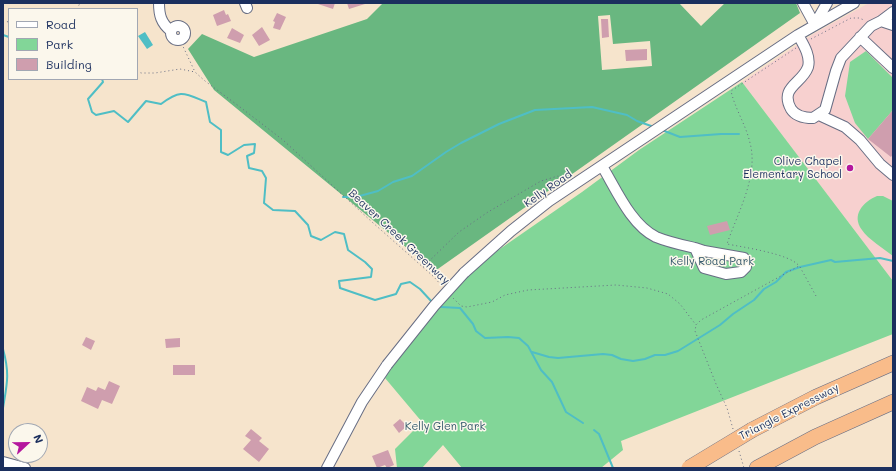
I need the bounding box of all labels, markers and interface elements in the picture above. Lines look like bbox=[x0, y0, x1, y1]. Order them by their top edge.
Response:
legend bbox=[8, 8, 138, 80]
text: Road bbox=[46, 16, 76, 32]
text: Park bbox=[46, 36, 73, 52]
text: Building bbox=[46, 56, 92, 72]
place label: Olive Chapel Elementary School bbox=[743, 155, 842, 181]
marker: Olive Chapel Elementary School bbox=[845, 163, 855, 173]
street label: Kelly Road bbox=[521, 168, 575, 210]
street label: Beaver Creek Greenway bbox=[346, 187, 452, 287]
park label: Kelly Road Park bbox=[670, 255, 754, 269]
street label: Triangle Expressway bbox=[737, 381, 841, 443]
park label: Kelly Glen Park bbox=[405, 420, 485, 434]
north arrow bbox=[8, 423, 48, 463]
text: N bbox=[30, 432, 47, 445]

